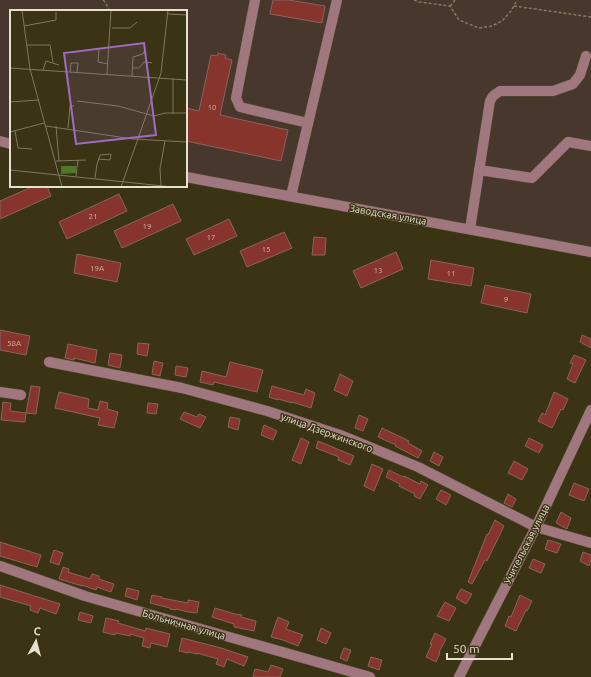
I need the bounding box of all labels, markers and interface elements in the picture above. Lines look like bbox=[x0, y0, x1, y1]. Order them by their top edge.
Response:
inset map bbox=[10, 10, 187, 187]
house number: 10 bbox=[207, 103, 217, 112]
street label: Заводская улица bbox=[349, 202, 427, 227]
house number: 21 bbox=[88, 212, 98, 221]
house number: 19 bbox=[142, 222, 152, 231]
house number: 17 bbox=[206, 233, 216, 242]
house number: 15 bbox=[261, 245, 271, 254]
house number: 19А bbox=[90, 264, 105, 273]
house number: 13 bbox=[373, 266, 383, 275]
house number: 11 bbox=[446, 269, 456, 278]
house number: 9 bbox=[504, 295, 508, 304]
house number: 58А bbox=[7, 339, 22, 348]
street label: улица Дзержинского bbox=[279, 411, 375, 454]
street label: Учительская улица bbox=[502, 503, 551, 586]
street label: Больничная улица bbox=[141, 607, 227, 642]
north arrow bbox=[16, 621, 56, 661]
text: С bbox=[33, 625, 41, 637]
scale bar bbox=[447, 635, 512, 661]
text: 50 m bbox=[453, 642, 480, 655]

